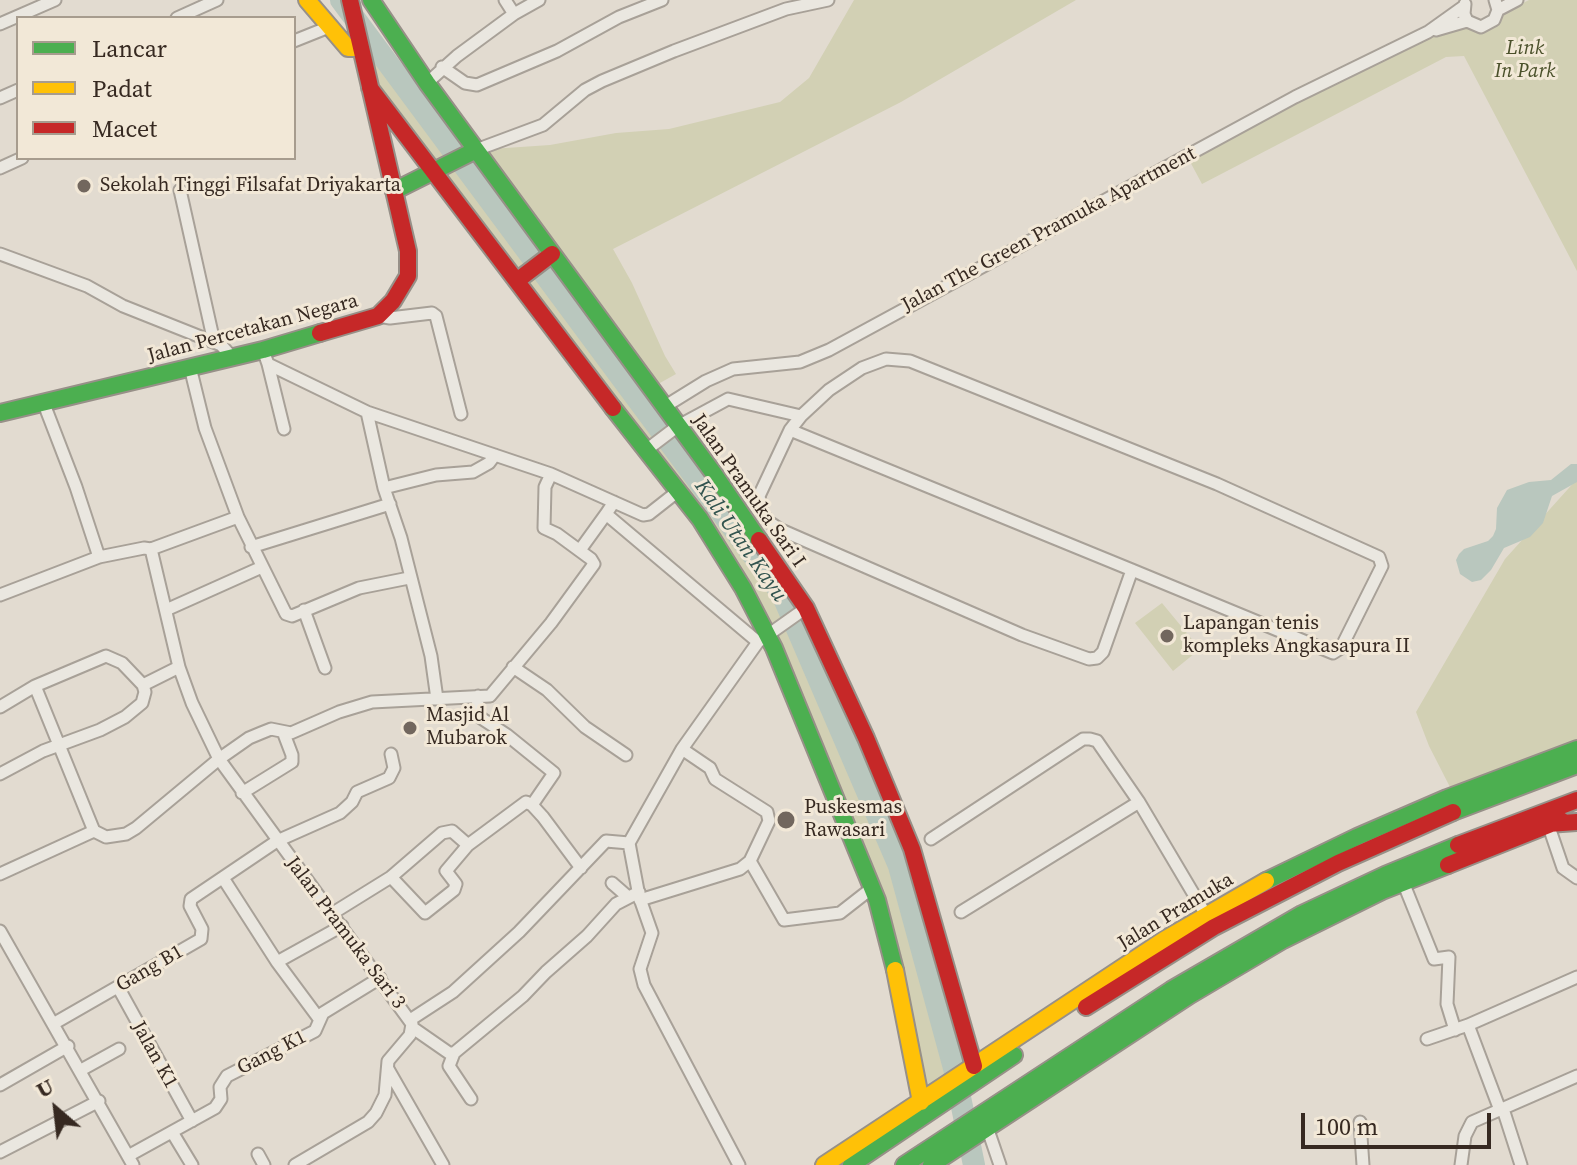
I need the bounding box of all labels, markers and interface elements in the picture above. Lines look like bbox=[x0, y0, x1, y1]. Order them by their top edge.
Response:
legend bbox=[16, 16, 296, 160]
text: Lancar bbox=[92, 32, 167, 65]
park label: Link In Park bbox=[1494, 37, 1556, 84]
text: Padat bbox=[92, 72, 152, 105]
text: Macet bbox=[92, 112, 157, 145]
street label: Jalan The Green Pramuka Apartment bbox=[898, 142, 1200, 318]
place label: Sekolah Tinggi Filsafat Driyakarta bbox=[100, 174, 401, 198]
marker: Sekolah Tinggi Filsafat Driyakarta bbox=[75, 177, 93, 195]
street label: Jalan Percetakan Negara bbox=[145, 289, 361, 369]
street label: Jalan Pramuka Sari I bbox=[686, 410, 810, 572]
water label: Kali Utan Kayu bbox=[688, 475, 792, 607]
place label: Lapangan tenis kompleks Angkasapura II bbox=[1183, 612, 1410, 659]
marker: Lapangan tenis kompleks Angkasapura II bbox=[1158, 627, 1176, 645]
place label: Masjid Al Mubarok bbox=[426, 704, 509, 751]
marker: Masjid Al Mubarok bbox=[401, 719, 419, 737]
place label: Puskesmas Rawasari bbox=[804, 796, 902, 843]
marker: Puskesmas Rawasari bbox=[775, 809, 797, 831]
street label: Jalan Pramuka Sari 3 bbox=[280, 852, 410, 1014]
street label: Jalan Pramuka bbox=[1114, 868, 1238, 956]
street label: Gang B1 bbox=[112, 940, 188, 998]
street label: Jalan K1 bbox=[126, 1017, 182, 1093]
street label: Gang K1 bbox=[233, 1025, 311, 1081]
north arrow bbox=[16, 1069, 96, 1149]
text: U bbox=[31, 1071, 59, 1105]
scale bar bbox=[1305, 1097, 1495, 1147]
text: 100 m bbox=[1315, 1110, 1378, 1143]

